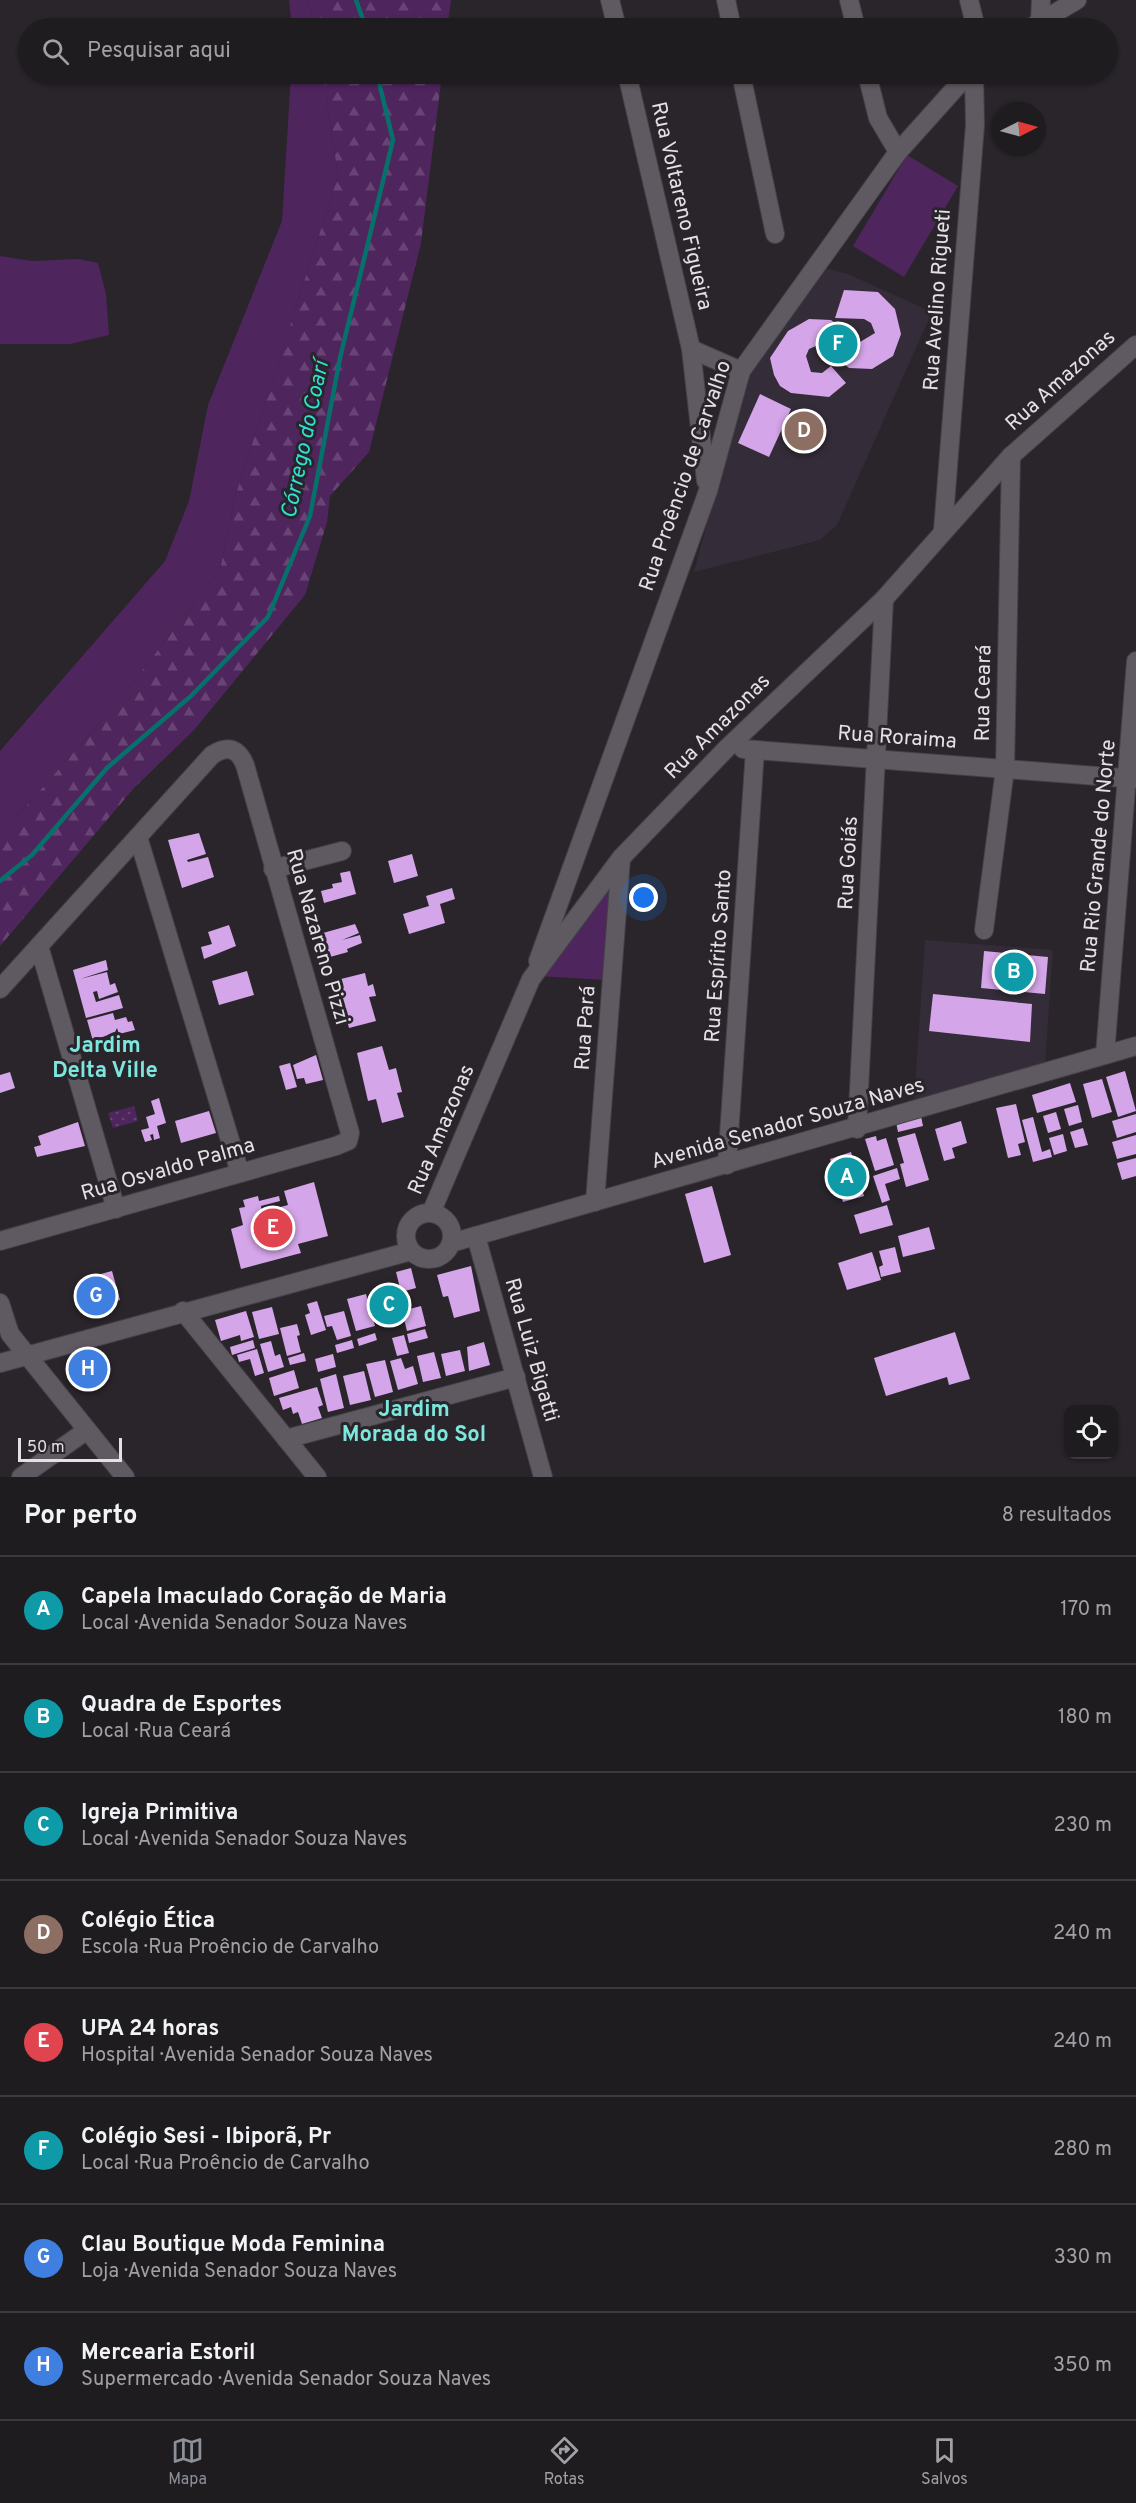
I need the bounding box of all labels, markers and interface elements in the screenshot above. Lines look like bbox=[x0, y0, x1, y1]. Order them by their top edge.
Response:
search box bbox=[18, 18, 1118, 84]
icon: search bbox=[39, 35, 72, 68]
text: Pesquisar aqui bbox=[87, 38, 231, 65]
street label: Rua Voltareno Figueira bbox=[644, 99, 718, 313]
north arrow bbox=[992, 102, 1046, 156]
street label: Rua Avelino Rigueti bbox=[918, 208, 958, 392]
pin: F bbox=[818, 322, 858, 366]
street label: Rua Amazonas bbox=[1000, 325, 1122, 437]
water label: Córrego do Coarí bbox=[276, 354, 337, 521]
street label: Rua Proêncio de Carvalho bbox=[634, 357, 738, 595]
pin: D bbox=[784, 408, 824, 454]
street label: Rua Ceará bbox=[970, 644, 998, 742]
street label: Rua Amazonas bbox=[659, 668, 777, 786]
street label: Rua Roraima bbox=[836, 720, 958, 756]
street label: Rua Rio Grande do Norte bbox=[1075, 738, 1123, 974]
street label: Rua Goiás bbox=[833, 815, 865, 911]
street label: Rua Nazareno Pizzi bbox=[279, 846, 355, 1028]
street label: Rua Espírito Santo bbox=[699, 869, 739, 1043]
your location bbox=[629, 883, 658, 912]
pin: B bbox=[994, 950, 1034, 994]
street label: Rua Pará bbox=[570, 985, 602, 1071]
district label: Jardim Delta Ville bbox=[52, 1033, 158, 1085]
street label: Rua Amazonas bbox=[402, 1061, 482, 1199]
street label: Avenida Senador Souza Naves bbox=[648, 1072, 928, 1176]
street label: Rua Osvaldo Palma bbox=[78, 1132, 258, 1208]
pin: A bbox=[828, 1154, 866, 1200]
pin: E bbox=[254, 1206, 292, 1250]
pin: G bbox=[76, 1274, 116, 1318]
street label: Rua Luiz Bigatti bbox=[498, 1275, 564, 1425]
pin: C bbox=[370, 1282, 408, 1328]
pin: H bbox=[68, 1346, 107, 1392]
district label: Jardim Morada do Sol bbox=[342, 1397, 486, 1449]
map controls bbox=[1064, 1405, 1118, 1459]
button: locate bbox=[1064, 1405, 1118, 1459]
scale bar bbox=[18, 1435, 122, 1462]
text: 50 m bbox=[27, 1438, 65, 1458]
text: Por perto bbox=[24, 1500, 138, 1533]
text: 8 resultados bbox=[1002, 1503, 1112, 1529]
text: Capela Imaculado Coração de Maria bbox=[81, 1584, 447, 1611]
text: A bbox=[36, 1597, 51, 1623]
text: 170 m bbox=[1060, 1597, 1112, 1623]
text: Local · Avenida Senador Souza Naves bbox=[81, 1611, 407, 1637]
text: Quadra de Esportes bbox=[81, 1692, 282, 1719]
text: B bbox=[37, 1705, 50, 1731]
text: 180 m bbox=[1058, 1705, 1112, 1731]
text: Local · Rua Ceará bbox=[81, 1719, 231, 1745]
text: Igreja Primitiva bbox=[81, 1800, 238, 1827]
text: C bbox=[37, 1813, 50, 1839]
text: 230 m bbox=[1053, 1813, 1112, 1839]
text: Local · Avenida Senador Souza Naves bbox=[81, 1827, 407, 1853]
text: Colégio Ética bbox=[81, 1908, 215, 1935]
text: D bbox=[36, 1921, 51, 1947]
text: 240 m bbox=[1053, 1921, 1112, 1947]
text: Escola · Rua Proêncio de Carvalho bbox=[81, 1935, 379, 1961]
text: UPA 24 horas bbox=[81, 2016, 219, 2043]
text: E bbox=[37, 2029, 50, 2055]
text: 240 m bbox=[1053, 2029, 1112, 2055]
text: Hospital · Avenida Senador Souza Naves bbox=[81, 2043, 433, 2069]
text: Colégio Sesi - Ibiporã, Pr bbox=[81, 2124, 331, 2151]
text: F bbox=[38, 2137, 49, 2163]
text: 280 m bbox=[1053, 2137, 1112, 2163]
text: Local · Rua Proêncio de Carvalho bbox=[81, 2151, 370, 2177]
text: Clau Boutique Moda Feminina bbox=[81, 2232, 385, 2259]
text: G bbox=[37, 2245, 50, 2271]
text: 330 m bbox=[1054, 2245, 1112, 2271]
text: Loja · Avenida Senador Souza Naves bbox=[81, 2259, 397, 2285]
text: Mercearia Estoril bbox=[81, 2340, 255, 2367]
text: H bbox=[36, 2353, 51, 2379]
text: 350 m bbox=[1053, 2353, 1112, 2379]
text: Supermercado · Avenida Senador Souza Naves bbox=[81, 2367, 491, 2393]
tab: Mapa bbox=[168, 2434, 207, 2490]
tab: Rotas bbox=[544, 2434, 584, 2490]
tab: Salvos bbox=[921, 2434, 968, 2490]

